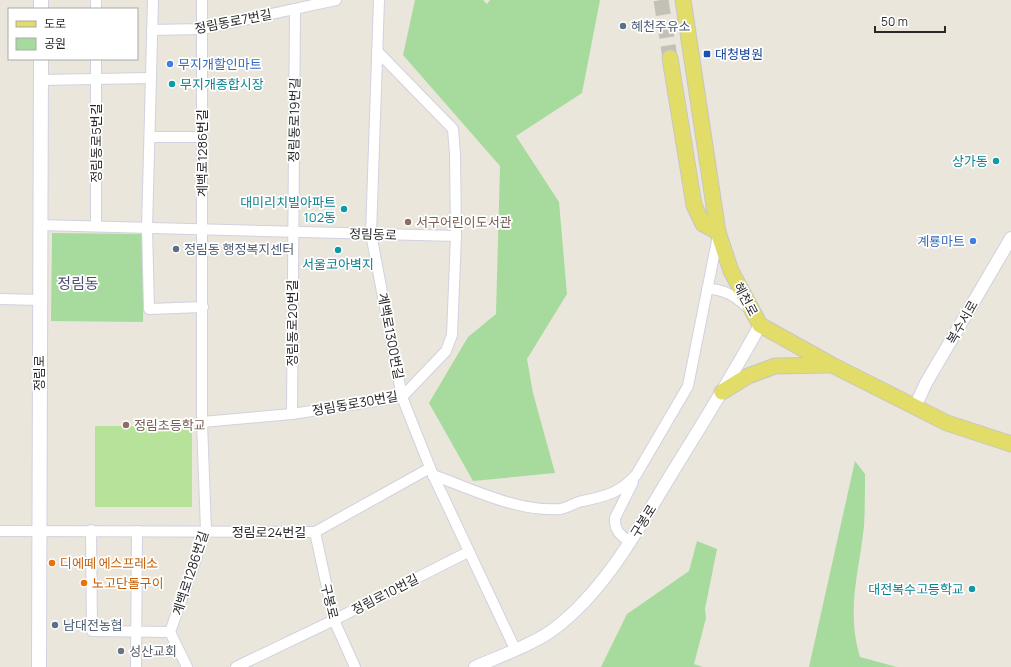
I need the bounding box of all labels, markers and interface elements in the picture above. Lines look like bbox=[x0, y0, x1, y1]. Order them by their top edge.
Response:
street label: 정림동로7번길 bbox=[193, 5, 273, 37]
legend bbox=[8, 8, 138, 60]
scale bar bbox=[875, 8, 945, 34]
text: 50 m bbox=[881, 13, 908, 30]
text: 도로 bbox=[44, 15, 66, 32]
place label: 혜천주유소 bbox=[631, 17, 691, 35]
marker: 혜천주유소 bbox=[618, 21, 628, 31]
text: 공원 bbox=[44, 35, 66, 52]
place label: 대청병원 bbox=[715, 45, 763, 63]
marker: 대청병원 bbox=[702, 49, 712, 59]
place label: 무지개할인마트 bbox=[178, 55, 262, 73]
marker: 무지개할인마트 bbox=[165, 59, 175, 69]
place label: 무지개종합시장 bbox=[180, 75, 264, 93]
street label: 정림동로19번길 bbox=[284, 77, 304, 163]
marker: 무지개종합시장 bbox=[167, 79, 177, 89]
street label: 정림동로5번길 bbox=[87, 103, 105, 183]
street label: 계백로1286번길 bbox=[193, 109, 211, 197]
place label: 상가동 bbox=[952, 152, 988, 170]
marker: 상가동 bbox=[991, 156, 1001, 166]
place label: 대미리치빌아파트 102동 bbox=[240, 193, 336, 226]
marker: 대미리치빌아파트 102동 bbox=[339, 204, 349, 214]
place label: 서구어린이도서관 bbox=[416, 213, 512, 231]
marker: 서구어린이도서관 bbox=[403, 217, 413, 227]
street label: 정림동로 bbox=[349, 224, 397, 244]
place label: 계룡마트 bbox=[917, 232, 965, 250]
marker: 계룡마트 bbox=[968, 236, 978, 246]
place label: 정림동 행정복지센터 bbox=[184, 240, 294, 258]
marker: 정림동 행정복지센터 bbox=[171, 244, 181, 254]
marker: 서울코아벽지 bbox=[333, 245, 343, 255]
place label: 서울코아벽지 bbox=[302, 255, 374, 273]
district label: 정림동 bbox=[57, 273, 99, 294]
street label: 정림동로20번길 bbox=[283, 279, 301, 367]
street label: 혜천로 bbox=[730, 279, 762, 319]
street label: 계백로1300번길 bbox=[374, 291, 408, 381]
street label: 복수서로 bbox=[942, 297, 982, 347]
street label: 정림로 bbox=[30, 355, 48, 391]
street label: 정림동로30번길 bbox=[311, 387, 399, 419]
place label: 정림초등학교 bbox=[134, 416, 206, 434]
marker: 정림초등학교 bbox=[121, 420, 131, 430]
street label: 구봉로 bbox=[626, 501, 660, 541]
street label: 정림로24번길 bbox=[232, 523, 306, 541]
street label: 계백로1286번길 bbox=[168, 528, 212, 618]
place label: 디에떼 에스프레소 bbox=[60, 554, 158, 572]
marker: 디에떼 에스프레소 bbox=[47, 558, 57, 568]
street label: 정림로10번길 bbox=[348, 569, 422, 619]
place label: 노고단돌구이 bbox=[92, 574, 164, 592]
marker: 노고단돌구이 bbox=[79, 578, 89, 588]
place label: 대전복수고등학교 bbox=[868, 580, 964, 598]
street label: 구봉로 bbox=[317, 581, 343, 621]
marker: 대전복수고등학교 bbox=[967, 584, 977, 594]
place label: 남대전농협 bbox=[63, 616, 123, 634]
marker: 남대전농협 bbox=[50, 620, 60, 630]
place label: 성산교회 bbox=[129, 642, 177, 660]
marker: 성산교회 bbox=[116, 646, 126, 656]

